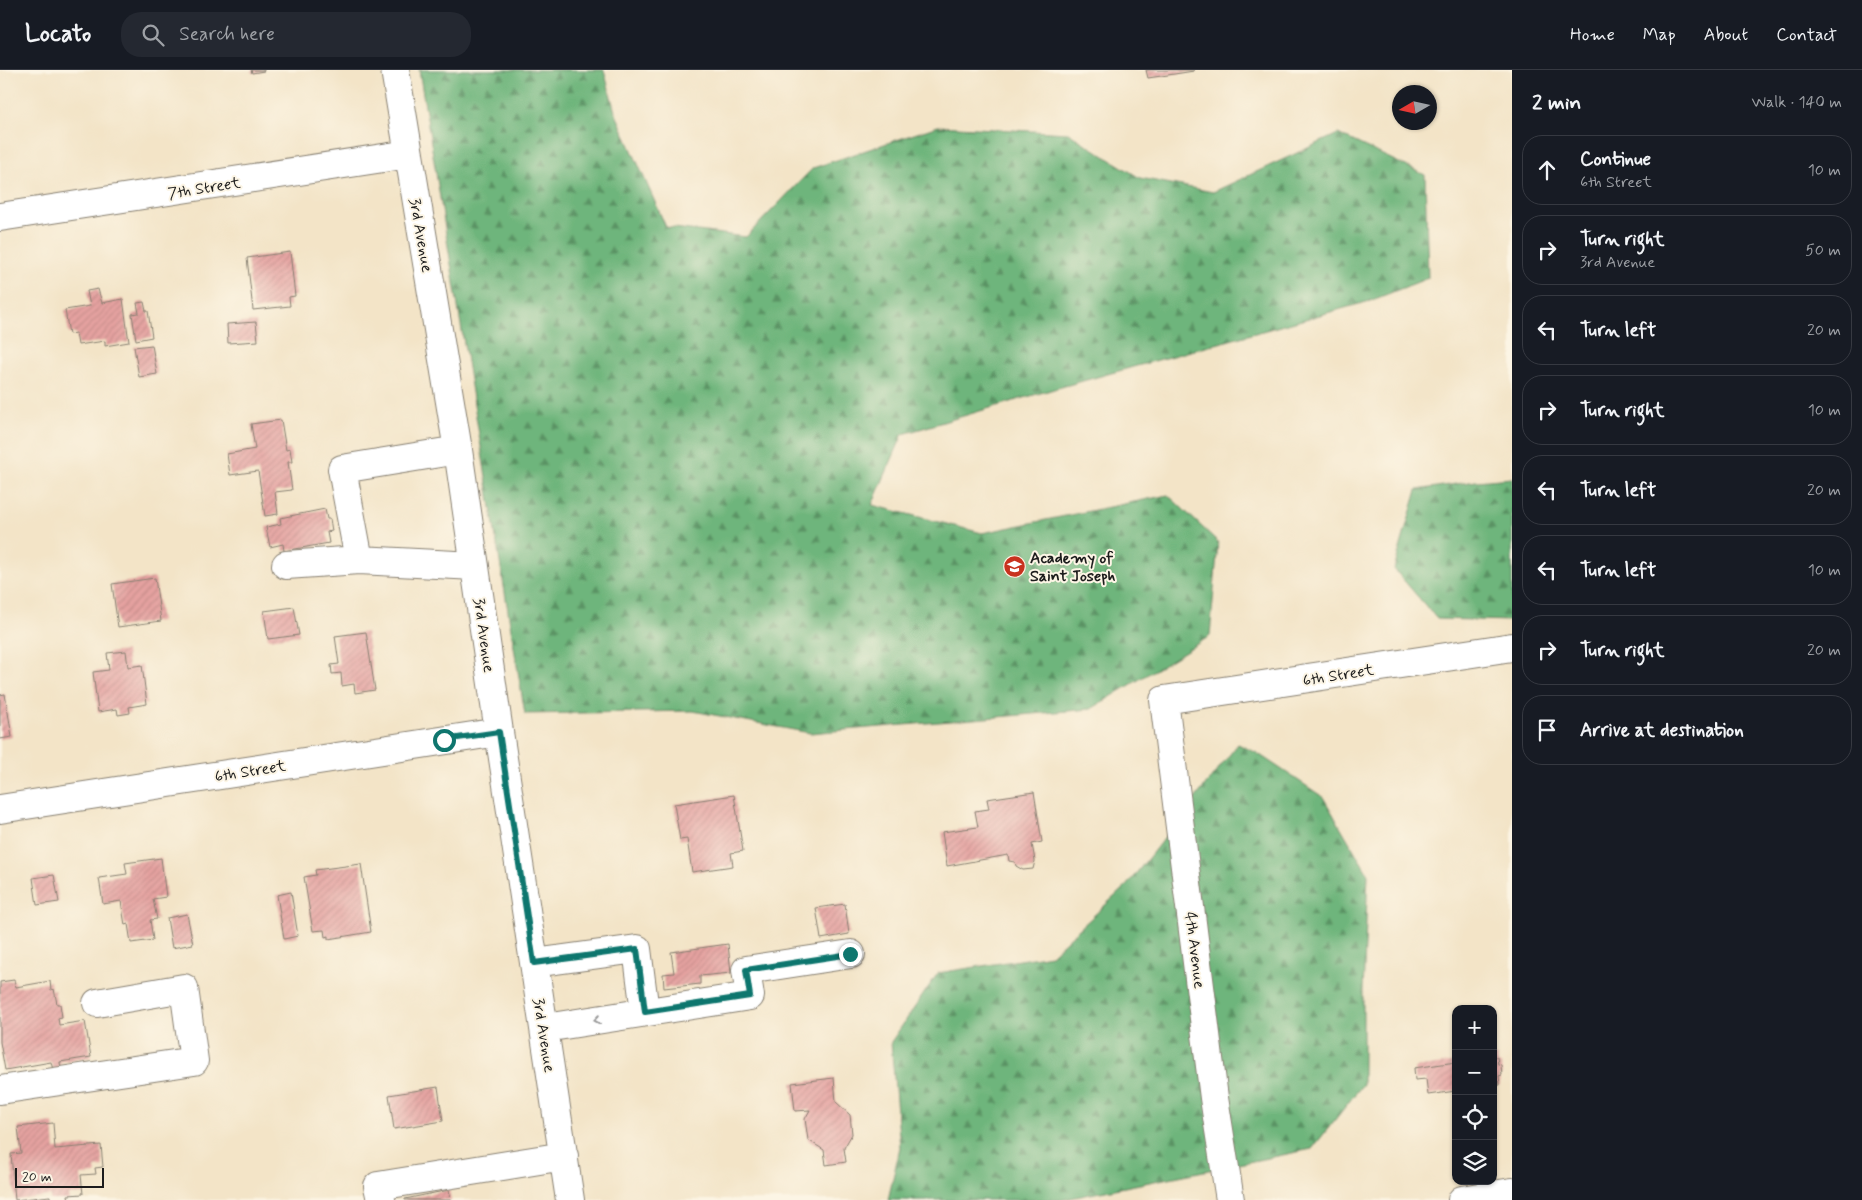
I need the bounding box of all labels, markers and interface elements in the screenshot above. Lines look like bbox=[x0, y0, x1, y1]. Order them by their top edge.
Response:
search box bbox=[121, 12, 471, 57]
text: Locato bbox=[25, 19, 91, 50]
icon: search bbox=[139, 21, 167, 49]
text: Search here bbox=[179, 22, 275, 47]
text: Home bbox=[1570, 23, 1615, 47]
text: Map bbox=[1643, 23, 1676, 47]
text: About bbox=[1704, 23, 1748, 47]
text: Contact bbox=[1776, 23, 1837, 47]
north arrow bbox=[1392, 85, 1437, 130]
text: 2 min bbox=[1532, 89, 1581, 117]
text: Walk · 140 m bbox=[1752, 92, 1842, 113]
text: Continue bbox=[1580, 147, 1651, 172]
icon: ahead bbox=[1533, 156, 1561, 184]
text: 10 m bbox=[1808, 160, 1841, 181]
street label: 7th Street bbox=[166, 172, 243, 205]
text: 6th Street bbox=[1580, 172, 1652, 193]
street label: 3rd Avenue bbox=[404, 196, 437, 274]
text: Turn right bbox=[1580, 227, 1664, 252]
icon: right bbox=[1533, 236, 1561, 264]
text: 50 m bbox=[1805, 240, 1841, 261]
text: 3rd Avenue bbox=[1580, 252, 1655, 273]
icon: left bbox=[1533, 316, 1561, 344]
text: Turn left bbox=[1580, 318, 1656, 343]
text: 20 m bbox=[1807, 320, 1841, 341]
icon: right bbox=[1533, 396, 1561, 424]
text: Turn right bbox=[1580, 398, 1664, 423]
text: 10 m bbox=[1808, 400, 1841, 421]
icon: left bbox=[1533, 476, 1561, 504]
text: Turn left bbox=[1580, 478, 1656, 503]
text: 20 m bbox=[1807, 480, 1841, 501]
place label: Academy of Saint Joseph bbox=[1030, 548, 1116, 587]
school or university icon: Academy of Saint Joseph bbox=[1002, 554, 1026, 578]
icon: left bbox=[1533, 556, 1561, 584]
text: Turn left bbox=[1580, 558, 1656, 583]
text: 10 m bbox=[1808, 560, 1841, 581]
street label: 3rd Avenue bbox=[468, 597, 499, 674]
icon: right bbox=[1533, 636, 1561, 664]
text: Turn right bbox=[1580, 638, 1664, 663]
text: 20 m bbox=[1807, 640, 1841, 661]
street label: 6th Street bbox=[1301, 659, 1376, 691]
icon: arrive bbox=[1533, 716, 1561, 744]
text: Arrive at destination bbox=[1580, 718, 1744, 743]
route start bbox=[433, 729, 456, 752]
street label: 6th Street bbox=[213, 755, 288, 787]
street label: 4th Avenue bbox=[1179, 911, 1210, 990]
route end bbox=[839, 943, 862, 966]
street label: 3rd Avenue bbox=[527, 996, 560, 1074]
map controls bbox=[1452, 1005, 1497, 1185]
button: + bbox=[1452, 1005, 1497, 1050]
one-way arrow bbox=[593, 1014, 601, 1025]
button: − bbox=[1452, 1050, 1497, 1095]
button: locate bbox=[1452, 1095, 1497, 1140]
button: layers bbox=[1452, 1140, 1497, 1185]
scale bar bbox=[15, 1165, 104, 1188]
text: 20 m bbox=[22, 1168, 52, 1186]

